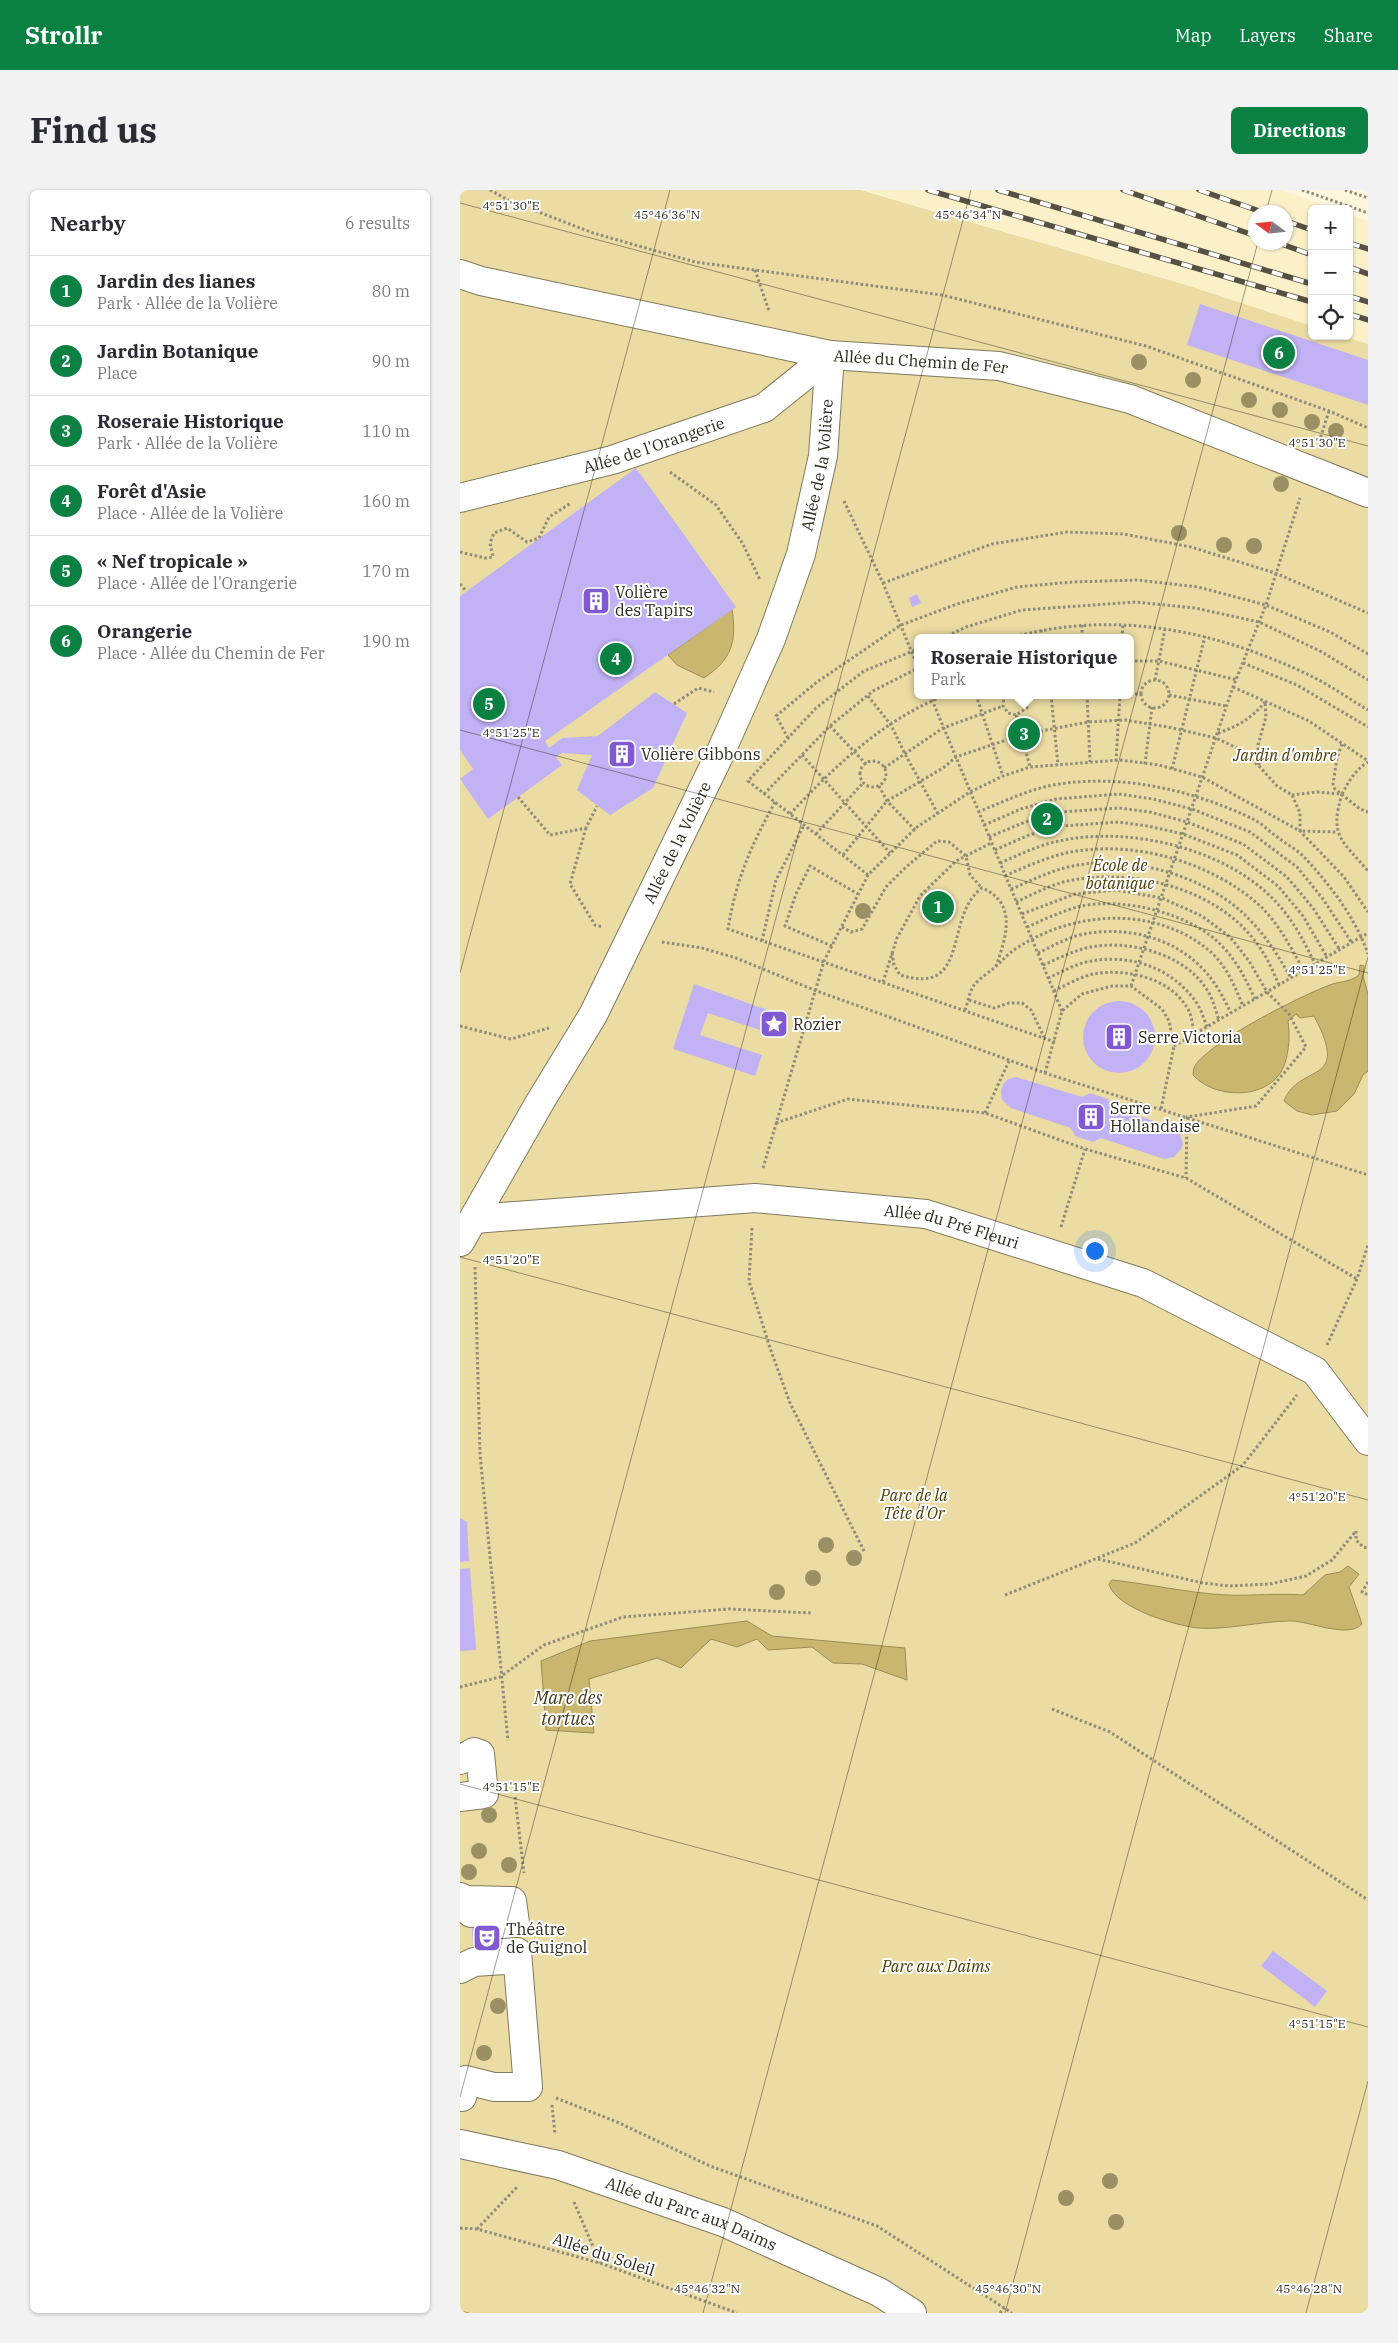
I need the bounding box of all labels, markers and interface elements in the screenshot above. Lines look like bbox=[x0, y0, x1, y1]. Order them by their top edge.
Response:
text: Strollr bbox=[25, 19, 102, 51]
text: Map bbox=[1175, 24, 1212, 47]
text: Layers bbox=[1240, 24, 1296, 47]
text: Share bbox=[1324, 24, 1373, 47]
text: Find us bbox=[30, 107, 157, 153]
button: Directions bbox=[1231, 107, 1368, 154]
text: 4°51'30"E bbox=[482, 198, 540, 213]
north arrow bbox=[1248, 205, 1293, 250]
map controls bbox=[1308, 205, 1353, 340]
button: + bbox=[1308, 205, 1353, 250]
text: 45°46'36"N bbox=[634, 207, 700, 222]
text: 45°46'34"N bbox=[935, 207, 1001, 222]
text: Nearby bbox=[50, 209, 126, 237]
text: 6 results bbox=[345, 213, 410, 233]
button: − bbox=[1308, 250, 1353, 295]
text: Jardin des lianes bbox=[97, 269, 255, 293]
text: 1 bbox=[61, 281, 71, 301]
text: 80 m bbox=[372, 281, 410, 301]
text: Park · Allée de la Volière bbox=[97, 293, 278, 313]
button: locate bbox=[1308, 295, 1353, 340]
pin: 6 bbox=[1263, 334, 1295, 372]
text: Jardin Botanique bbox=[97, 339, 259, 363]
street label: Allée du Chemin de Fer bbox=[833, 345, 1010, 378]
text: 2 bbox=[61, 351, 71, 371]
text: 90 m bbox=[372, 351, 410, 371]
text: Place bbox=[97, 363, 137, 383]
street label: Allée de la Volière bbox=[796, 398, 837, 533]
text: Roseraie Historique bbox=[97, 409, 284, 433]
street label: Allée de l'Orangerie bbox=[581, 412, 727, 477]
text: 3 bbox=[61, 421, 71, 441]
text: 110 m bbox=[362, 421, 410, 441]
text: Park · Allée de la Volière bbox=[97, 433, 278, 453]
text: 4°51'30"E bbox=[1288, 435, 1346, 450]
text: Forêt d'Asie bbox=[97, 479, 206, 503]
text: 4 bbox=[61, 491, 71, 511]
text: 160 m bbox=[362, 491, 410, 511]
text: Place · Allée de la Volière bbox=[97, 503, 283, 523]
text: « Nef tropicale » bbox=[97, 549, 248, 573]
text: 5 bbox=[61, 561, 71, 581]
text: 170 m bbox=[362, 561, 410, 581]
text: Place · Allée de l'Orangerie bbox=[97, 573, 297, 593]
place label: Volière des Tapirs bbox=[615, 582, 693, 620]
building icon: Volière des Tapirs bbox=[581, 586, 611, 616]
text: Orangerie bbox=[97, 619, 192, 643]
text: 6 bbox=[61, 631, 71, 651]
text: 190 m bbox=[362, 631, 410, 651]
popup bbox=[914, 634, 1134, 699]
pin: 4 bbox=[600, 640, 632, 678]
text: Place · Allée du Chemin de Fer bbox=[97, 643, 325, 663]
text: Roseraie Historique bbox=[931, 645, 1117, 669]
text: Park bbox=[931, 669, 966, 689]
pin: 5 bbox=[473, 685, 505, 723]
pin: 3 bbox=[1008, 715, 1040, 753]
text: 4°51'25"E bbox=[482, 725, 540, 740]
building icon: Volière Gibbons bbox=[607, 739, 637, 769]
place label: Volière Gibbons bbox=[641, 744, 761, 764]
park label: Jardin d'ombre bbox=[1232, 745, 1337, 765]
street label: Allée de la Volière bbox=[639, 778, 715, 907]
pin: 2 bbox=[1031, 800, 1063, 838]
park label: École de botanique bbox=[1086, 854, 1154, 893]
pin: 1 bbox=[922, 888, 954, 926]
text: 4°51'25"E bbox=[1288, 962, 1346, 977]
place icon: Rozier bbox=[759, 1009, 789, 1039]
place label: Rozier bbox=[793, 1014, 841, 1034]
building icon: Serre Victoria bbox=[1104, 1022, 1134, 1052]
place label: Serre Victoria bbox=[1138, 1027, 1242, 1047]
place label: Serre Hollandaise bbox=[1110, 1098, 1200, 1136]
building icon: Serre Hollandaise bbox=[1076, 1102, 1106, 1132]
street label: Allée du Pré Fleuri bbox=[883, 1200, 1022, 1253]
your location bbox=[1082, 1238, 1108, 1264]
text: 4°51'20"E bbox=[482, 1252, 540, 1267]
park label: Parc de la Tête d'Or bbox=[879, 1485, 948, 1523]
text: 4°51'20"E bbox=[1288, 1489, 1346, 1504]
water label: Mare des tortues bbox=[533, 1686, 602, 1730]
text: 4°51'15"E bbox=[482, 1779, 540, 1794]
place label: Théâtre de Guignol bbox=[506, 1919, 587, 1957]
theatre icon: Théâtre de Guignol bbox=[472, 1923, 502, 1953]
park label: Parc aux Daims bbox=[881, 1956, 990, 1976]
text: 4°51'15"E bbox=[1288, 2016, 1346, 2031]
street label: Allée du Parc aux Daims bbox=[603, 2172, 780, 2255]
street label: Allée du Soleil bbox=[550, 2228, 658, 2280]
text: 45°46'32"N bbox=[674, 2281, 740, 2296]
text: 45°46'30"N bbox=[975, 2281, 1041, 2296]
text: 45°46'28"N bbox=[1276, 2281, 1342, 2296]

